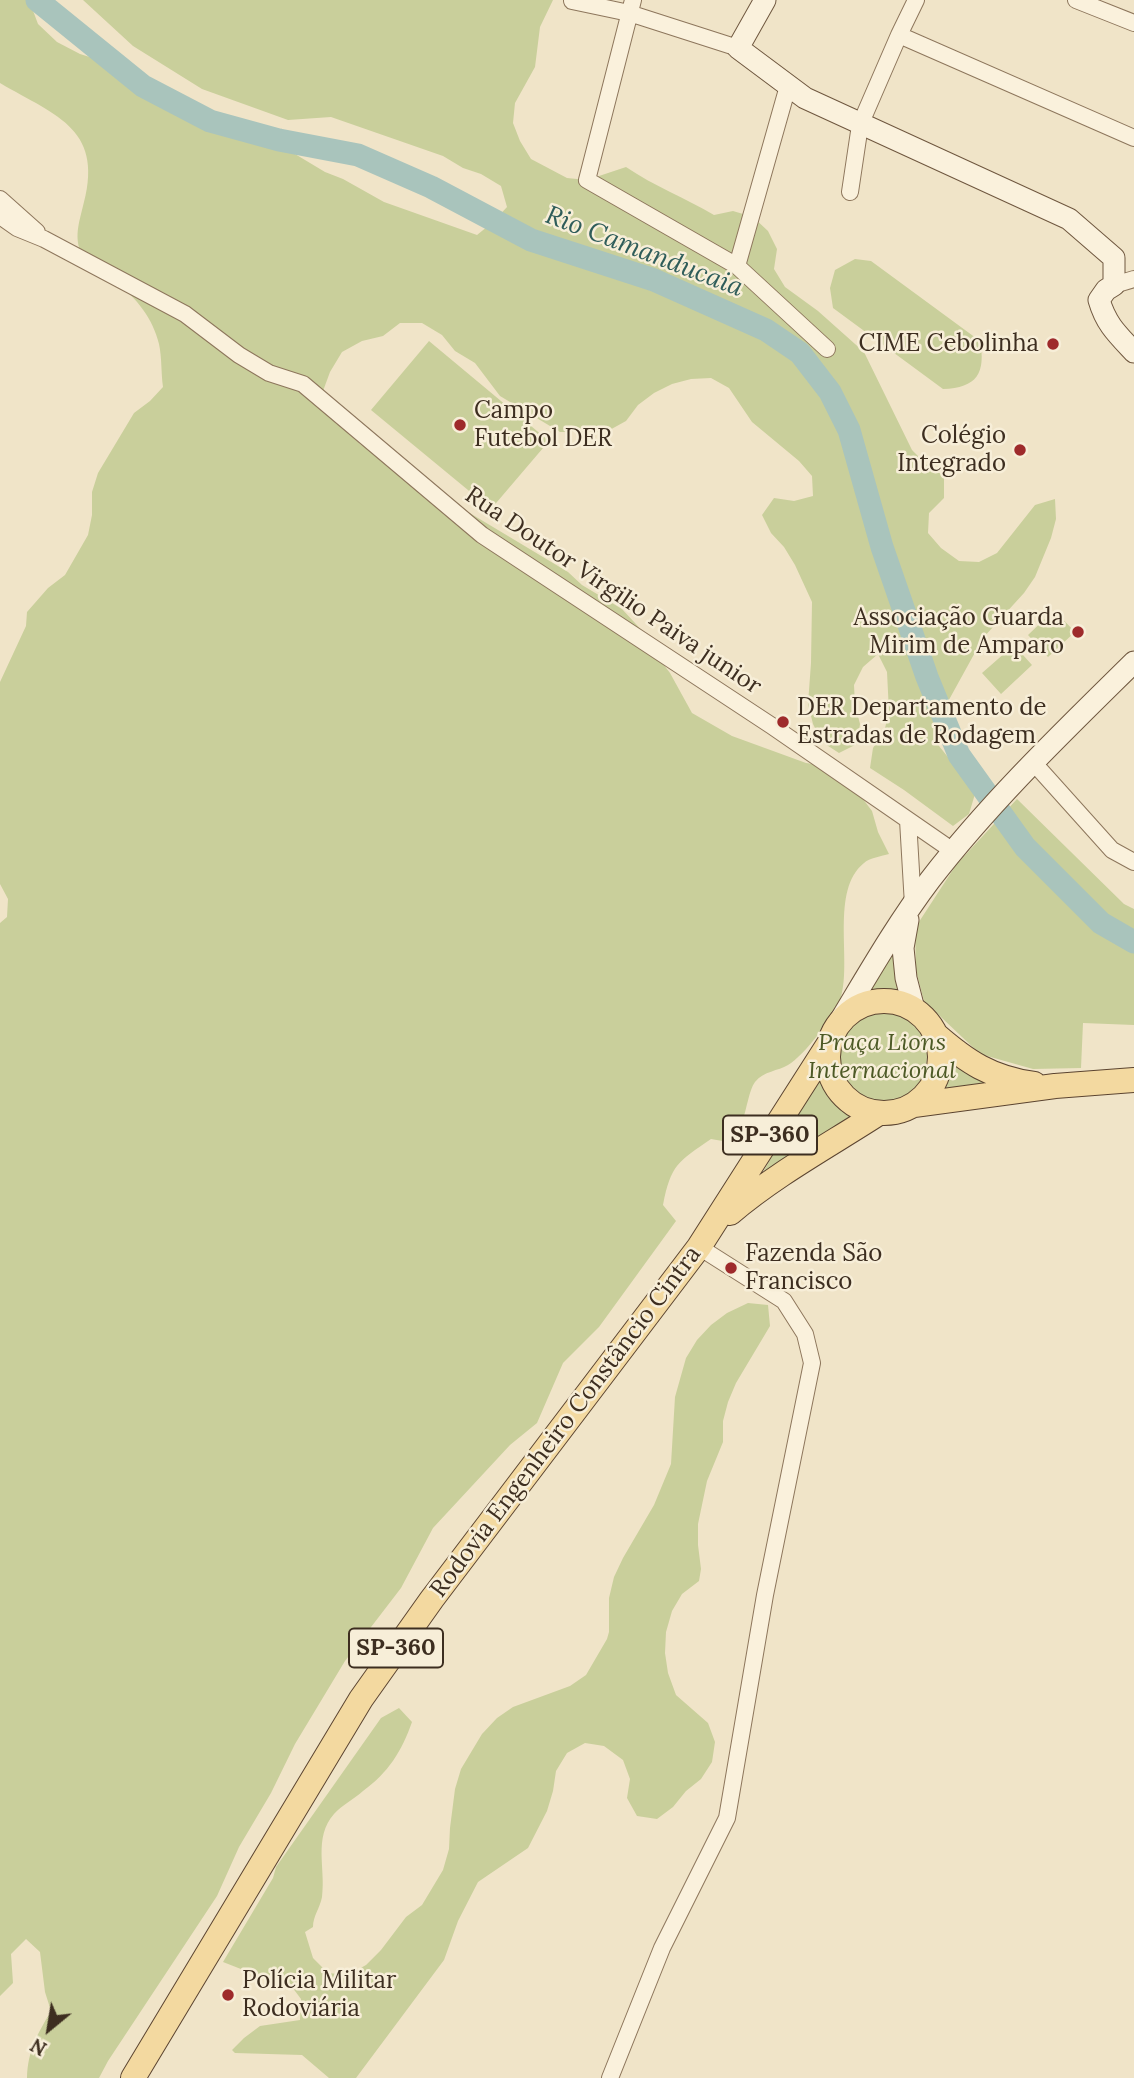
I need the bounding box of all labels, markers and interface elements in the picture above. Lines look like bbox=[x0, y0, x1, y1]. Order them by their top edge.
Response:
water label: Rio Camanducaia bbox=[541, 200, 747, 304]
place label: CIME Cebolinha bbox=[859, 330, 1039, 358]
marker: CIME Cebolinha bbox=[1045, 336, 1061, 352]
place label: Campo Futebol DER bbox=[474, 397, 612, 453]
marker: Campo Futebol DER bbox=[452, 417, 468, 433]
place label: Colégio Integrado bbox=[897, 422, 1006, 478]
marker: Colégio Integrado bbox=[1012, 442, 1028, 458]
street label: Rua Doutor Virgilio Paiva junior bbox=[459, 481, 767, 701]
place label: Associação Guarda Mirim de Amparo bbox=[853, 604, 1064, 660]
marker: Associação Guarda Mirim de Amparo bbox=[1070, 624, 1086, 640]
place label: DER Departamento de Estradas de Rodagem bbox=[797, 694, 1047, 750]
marker: DER Departamento de Estradas de Rodagem bbox=[775, 714, 791, 730]
park label: Praça Lions Internacional bbox=[808, 1029, 956, 1085]
road number: SP-360 bbox=[723, 1116, 817, 1154]
place label: Fazenda São Francisco bbox=[745, 1240, 882, 1296]
street label: Rodovia Engenheiro Constâncio Cintra bbox=[424, 1241, 708, 1603]
marker: Fazenda São Francisco bbox=[723, 1260, 739, 1276]
road number: SP-360 bbox=[349, 1628, 443, 1667]
place label: Polícia Militar Rodoviária bbox=[242, 1967, 396, 2023]
marker: Polícia Militar Rodoviária bbox=[220, 1987, 236, 2003]
north arrow bbox=[14, 1994, 84, 2064]
text: N bbox=[26, 2033, 51, 2061]

